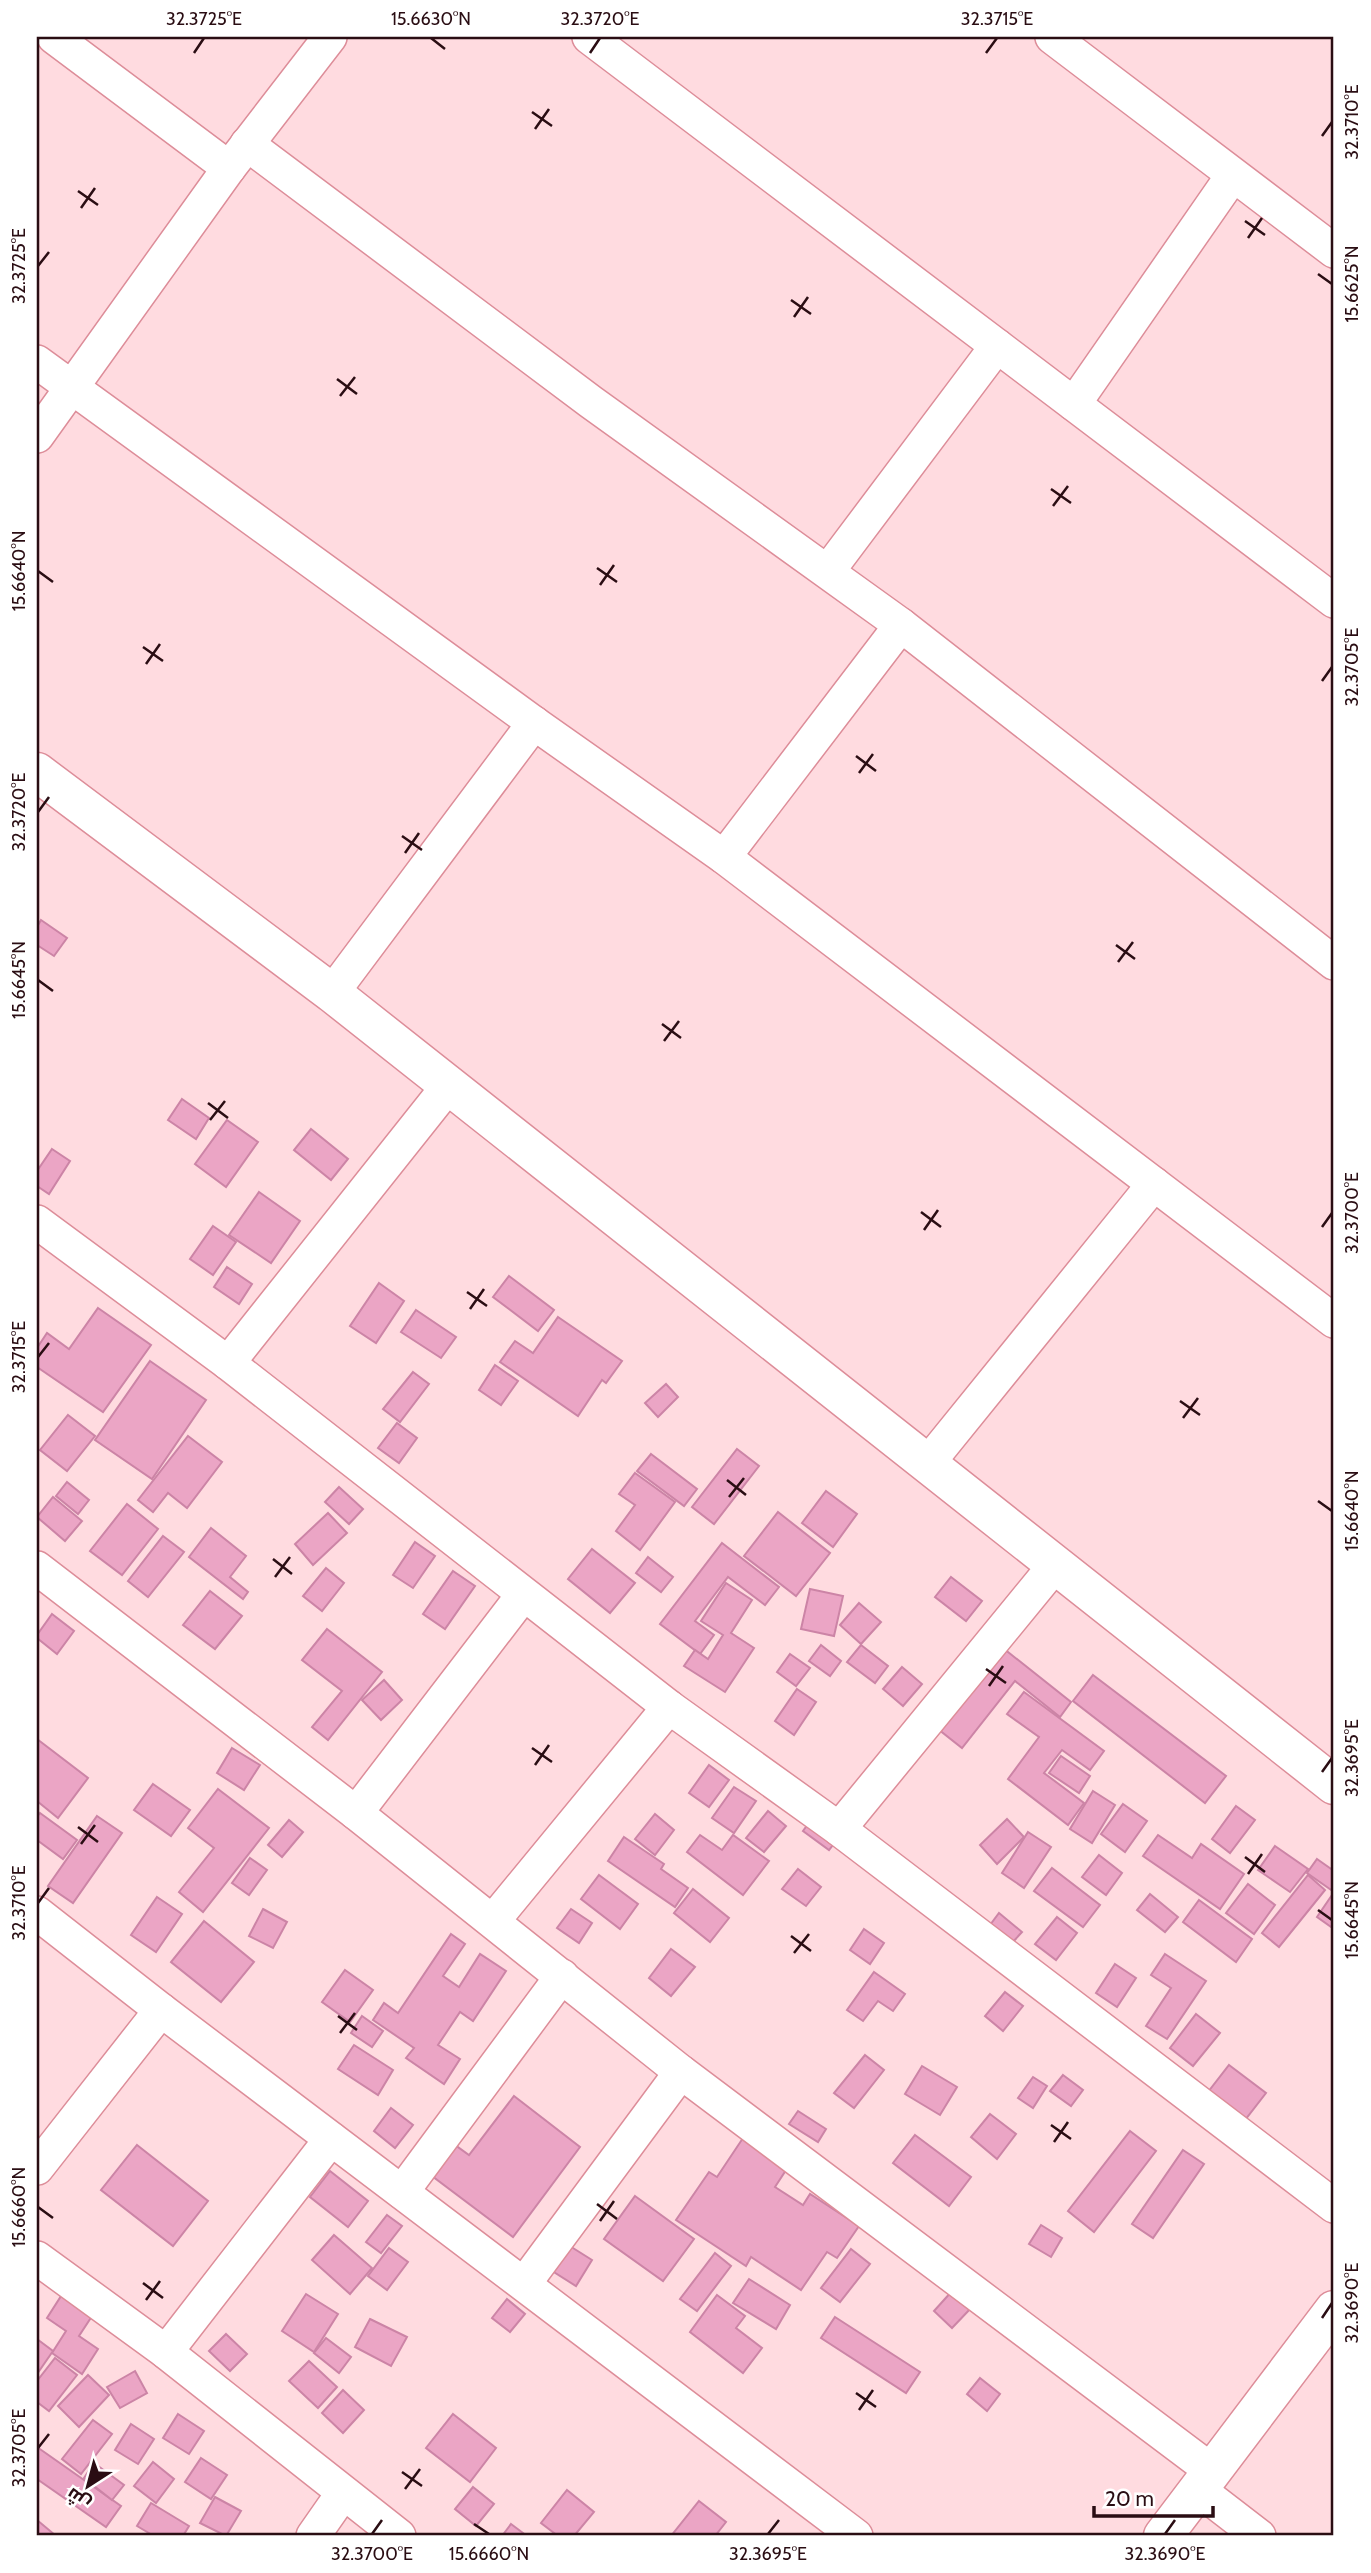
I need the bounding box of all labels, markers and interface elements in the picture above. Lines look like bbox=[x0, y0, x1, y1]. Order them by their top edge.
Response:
text: 32.3725°E bbox=[166, 8, 242, 30]
text: 15.6630°N bbox=[391, 8, 471, 30]
text: 32.3720°E bbox=[561, 8, 639, 30]
text: 32.3715°E bbox=[961, 8, 1033, 30]
text: 32.3710°E bbox=[1341, 84, 1363, 160]
text: 32.3725°E bbox=[8, 228, 30, 304]
text: 15.6625°N bbox=[1341, 246, 1363, 322]
text: 15.6640°N bbox=[8, 531, 30, 611]
text: 32.3705°E bbox=[1341, 627, 1363, 707]
text: 32.3720°E bbox=[8, 773, 30, 851]
text: 15.6645°N bbox=[8, 941, 30, 1019]
text: 32.3700°E bbox=[1341, 1172, 1363, 1254]
text: 32.3715°E bbox=[8, 1321, 30, 1393]
text: 15.6640°N bbox=[1341, 1471, 1363, 1551]
text: 32.3695°E bbox=[1341, 1719, 1363, 1797]
text: 32.3710°E bbox=[8, 1865, 30, 1941]
text: 15.6645°N bbox=[1341, 1881, 1363, 1959]
text: 15.6660°N bbox=[8, 2167, 30, 2247]
text: 32.3690°E bbox=[1341, 2263, 1363, 2343]
text: 32.3705°E bbox=[8, 2408, 30, 2488]
north arrow bbox=[52, 2450, 122, 2520]
scale bar bbox=[1094, 2475, 1214, 2519]
text: ش bbox=[62, 2483, 95, 2516]
text: 20 m bbox=[1105, 2486, 1154, 2511]
text: 32.3700°E bbox=[331, 2543, 413, 2565]
text: 15.6660°N bbox=[449, 2543, 529, 2565]
text: 32.3695°E bbox=[729, 2543, 807, 2565]
text: 32.3690°E bbox=[1125, 2543, 1205, 2565]

